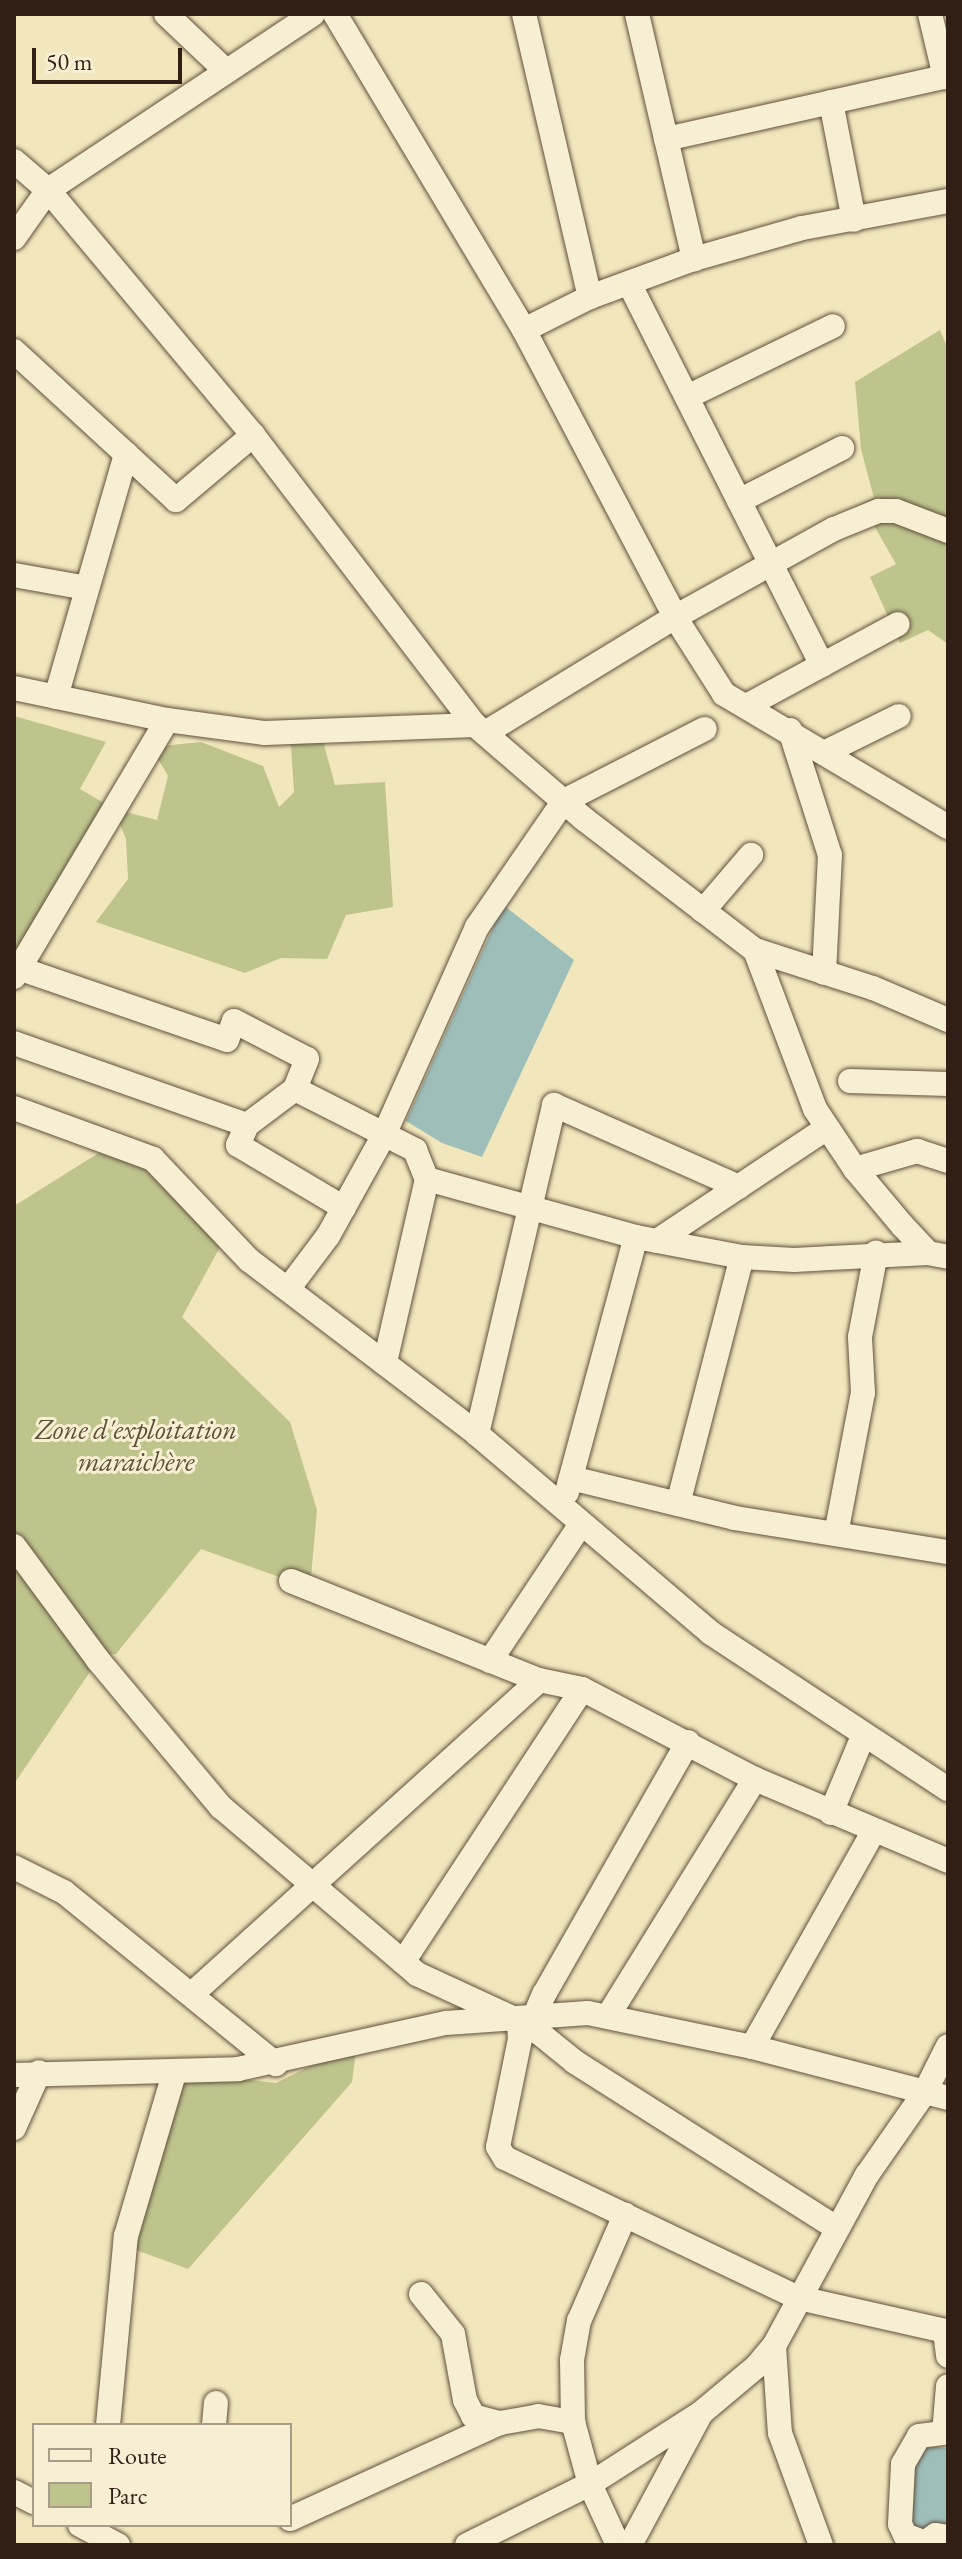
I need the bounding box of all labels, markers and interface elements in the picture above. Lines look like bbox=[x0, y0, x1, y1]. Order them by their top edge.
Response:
scale bar bbox=[36, 32, 186, 82]
text: 50 m bbox=[46, 46, 93, 77]
park label: Zone d'exploitation maraichère bbox=[35, 1412, 237, 1478]
legend bbox=[32, 2423, 292, 2527]
text: Route bbox=[108, 2440, 167, 2471]
text: Parc bbox=[108, 2480, 147, 2511]

